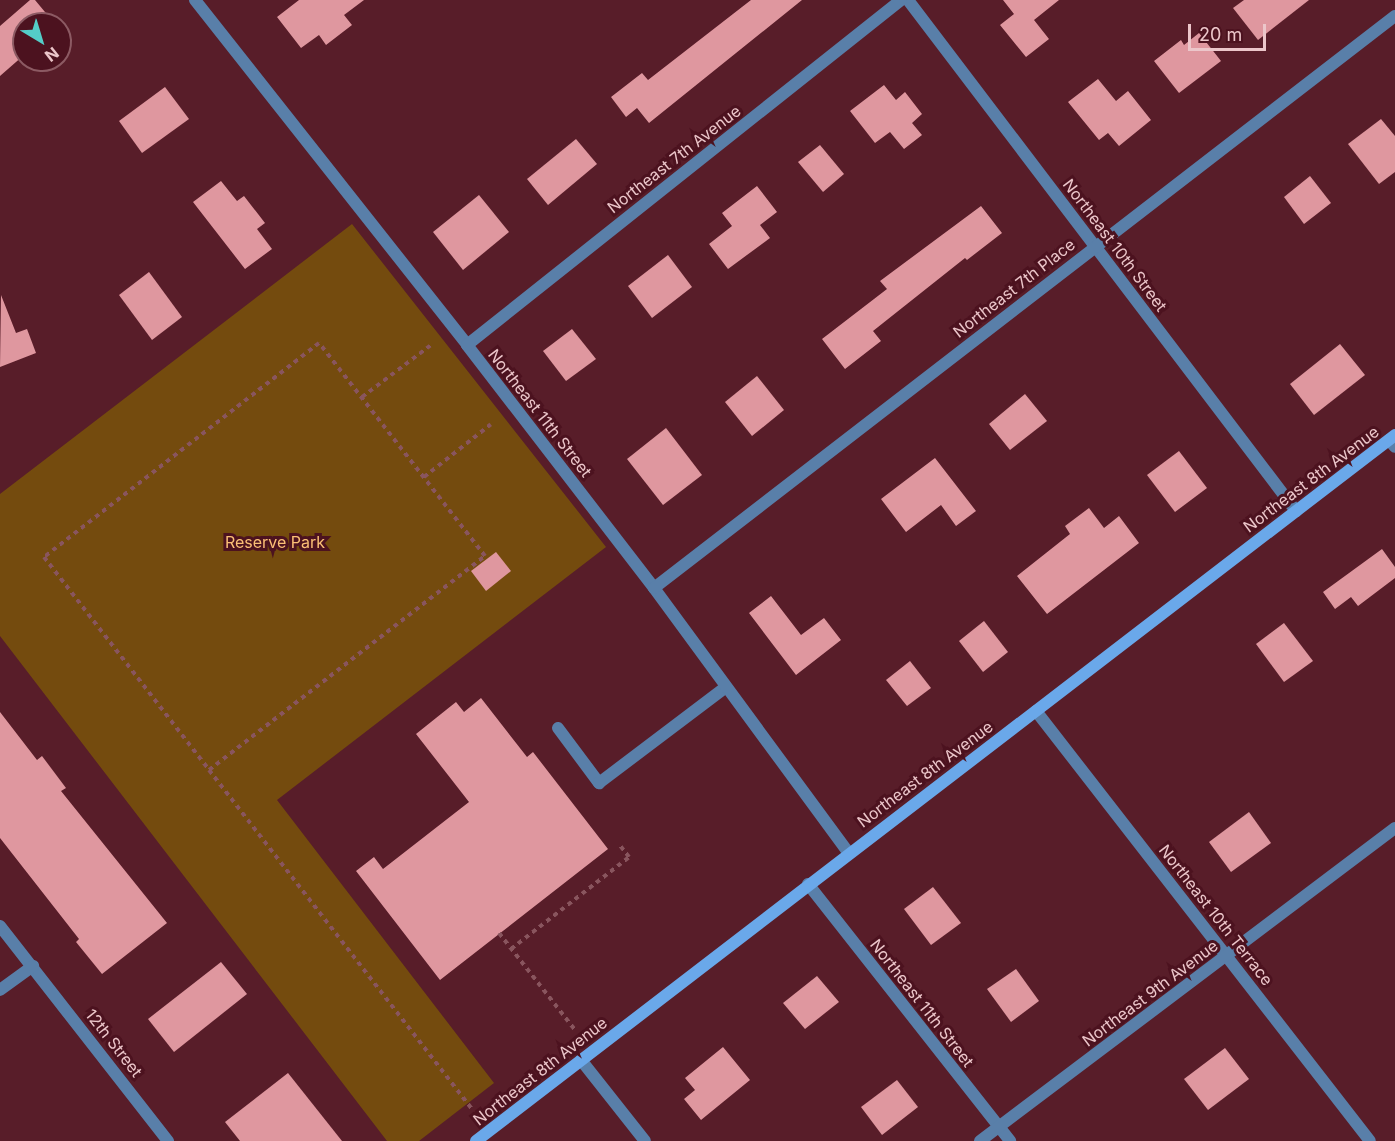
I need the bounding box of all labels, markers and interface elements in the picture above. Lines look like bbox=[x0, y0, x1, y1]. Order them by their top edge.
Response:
north arrow bbox=[12, 12, 72, 72]
scale bar bbox=[1191, 12, 1269, 50]
text: 20 m bbox=[1199, 24, 1242, 45]
text: N bbox=[41, 43, 63, 66]
street label: Northeast 7th Avenue bbox=[604, 101, 744, 217]
street label: Northeast 10th Street bbox=[1059, 175, 1171, 315]
street label: Northeast 7th Place bbox=[949, 235, 1079, 341]
street label: Northeast 11th Street bbox=[484, 345, 596, 481]
street label: Northeast 8th Avenue bbox=[1240, 422, 1382, 536]
park label: Reserve Park bbox=[225, 532, 325, 552]
street label: Northeast 8th Avenue bbox=[854, 717, 996, 831]
street label: Northeast 10th Terrace bbox=[1155, 841, 1277, 989]
street label: Northeast 11th Street bbox=[866, 935, 978, 1071]
street label: Northeast 9th Avenue bbox=[1078, 936, 1222, 1050]
street label: 12th Street bbox=[82, 1005, 146, 1081]
street label: Northeast 8th Avenue bbox=[469, 1013, 611, 1129]

